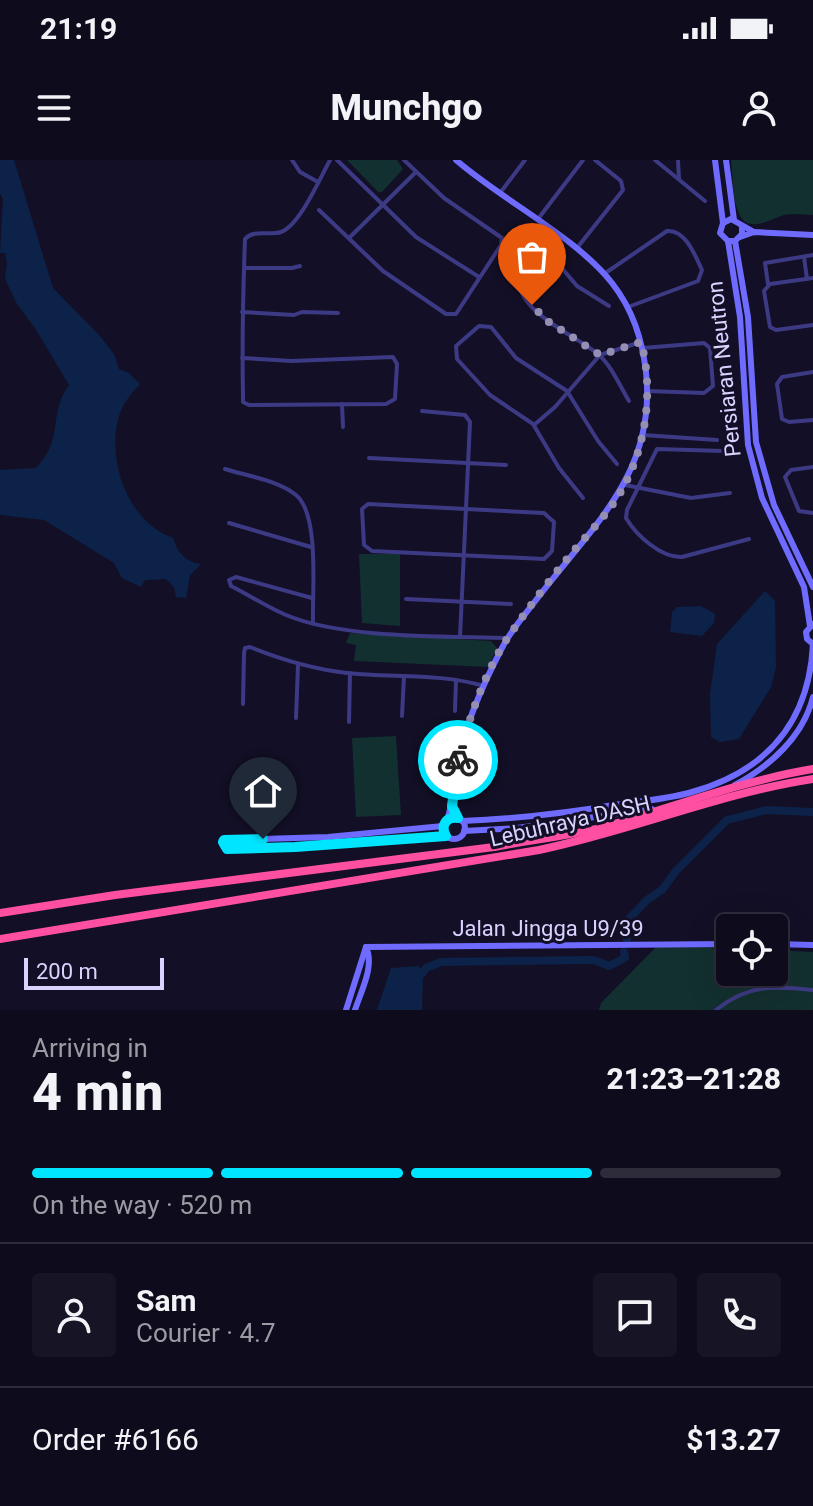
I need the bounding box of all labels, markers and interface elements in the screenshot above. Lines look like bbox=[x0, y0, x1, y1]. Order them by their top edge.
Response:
text: 21:19 bbox=[40, 11, 117, 46]
icon: menu bbox=[32, 86, 76, 130]
icon: person bbox=[737, 86, 781, 130]
text: Munchgo bbox=[331, 87, 482, 129]
pin bbox=[498, 223, 566, 305]
icon: bag bbox=[510, 235, 554, 279]
street label: Persiaran Neutron bbox=[702, 280, 746, 458]
courier bbox=[418, 720, 498, 800]
icon: bike bbox=[436, 738, 480, 782]
pin bbox=[229, 757, 297, 839]
icon: home bbox=[241, 769, 285, 813]
street label: Lebuhraya DASH bbox=[487, 790, 653, 852]
map controls bbox=[716, 914, 788, 986]
button: locate bbox=[716, 914, 788, 986]
street label: Jalan Jingga U9/39 bbox=[452, 916, 644, 941]
scale bar bbox=[24, 954, 164, 990]
text: 200 m bbox=[36, 959, 98, 984]
text: Arriving in bbox=[32, 1033, 148, 1063]
text: 21:23–21:28 bbox=[606, 1061, 781, 1096]
text: 4 min bbox=[32, 1062, 163, 1123]
text: On the way · 520 m bbox=[32, 1190, 252, 1220]
button: person bbox=[32, 1273, 116, 1357]
button: chat bbox=[593, 1273, 677, 1357]
button: phone bbox=[697, 1273, 781, 1357]
text: Sam bbox=[136, 1283, 197, 1318]
text: Courier · 4.7 bbox=[136, 1318, 276, 1348]
text: Order #6166 bbox=[32, 1422, 199, 1457]
text: $13.27 bbox=[686, 1422, 781, 1457]

